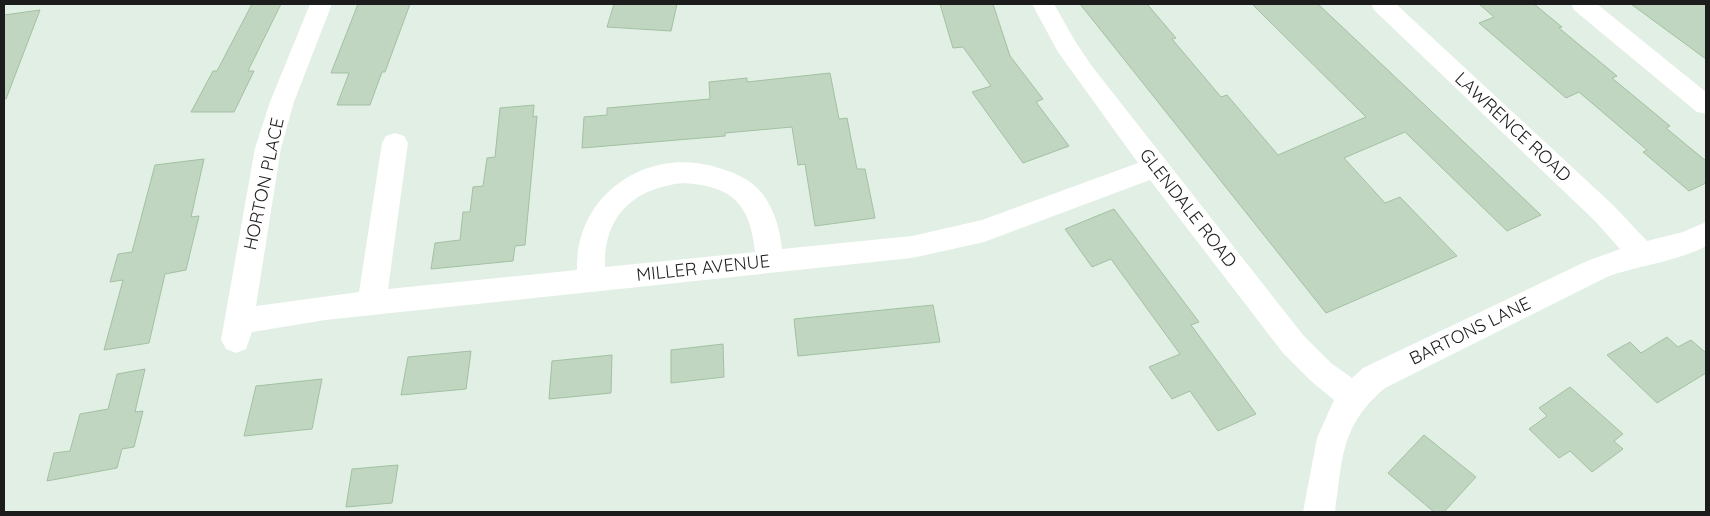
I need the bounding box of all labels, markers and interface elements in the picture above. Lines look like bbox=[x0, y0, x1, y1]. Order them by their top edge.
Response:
street label: LAWRENCE ROAD bbox=[1450, 67, 1576, 186]
street label: HORTON PLACE bbox=[238, 116, 289, 252]
street label: GLENDALE ROAD bbox=[1135, 144, 1242, 272]
street label: MILLER AVENUE bbox=[635, 249, 771, 286]
street label: BARTONS LANE bbox=[1405, 291, 1534, 370]

